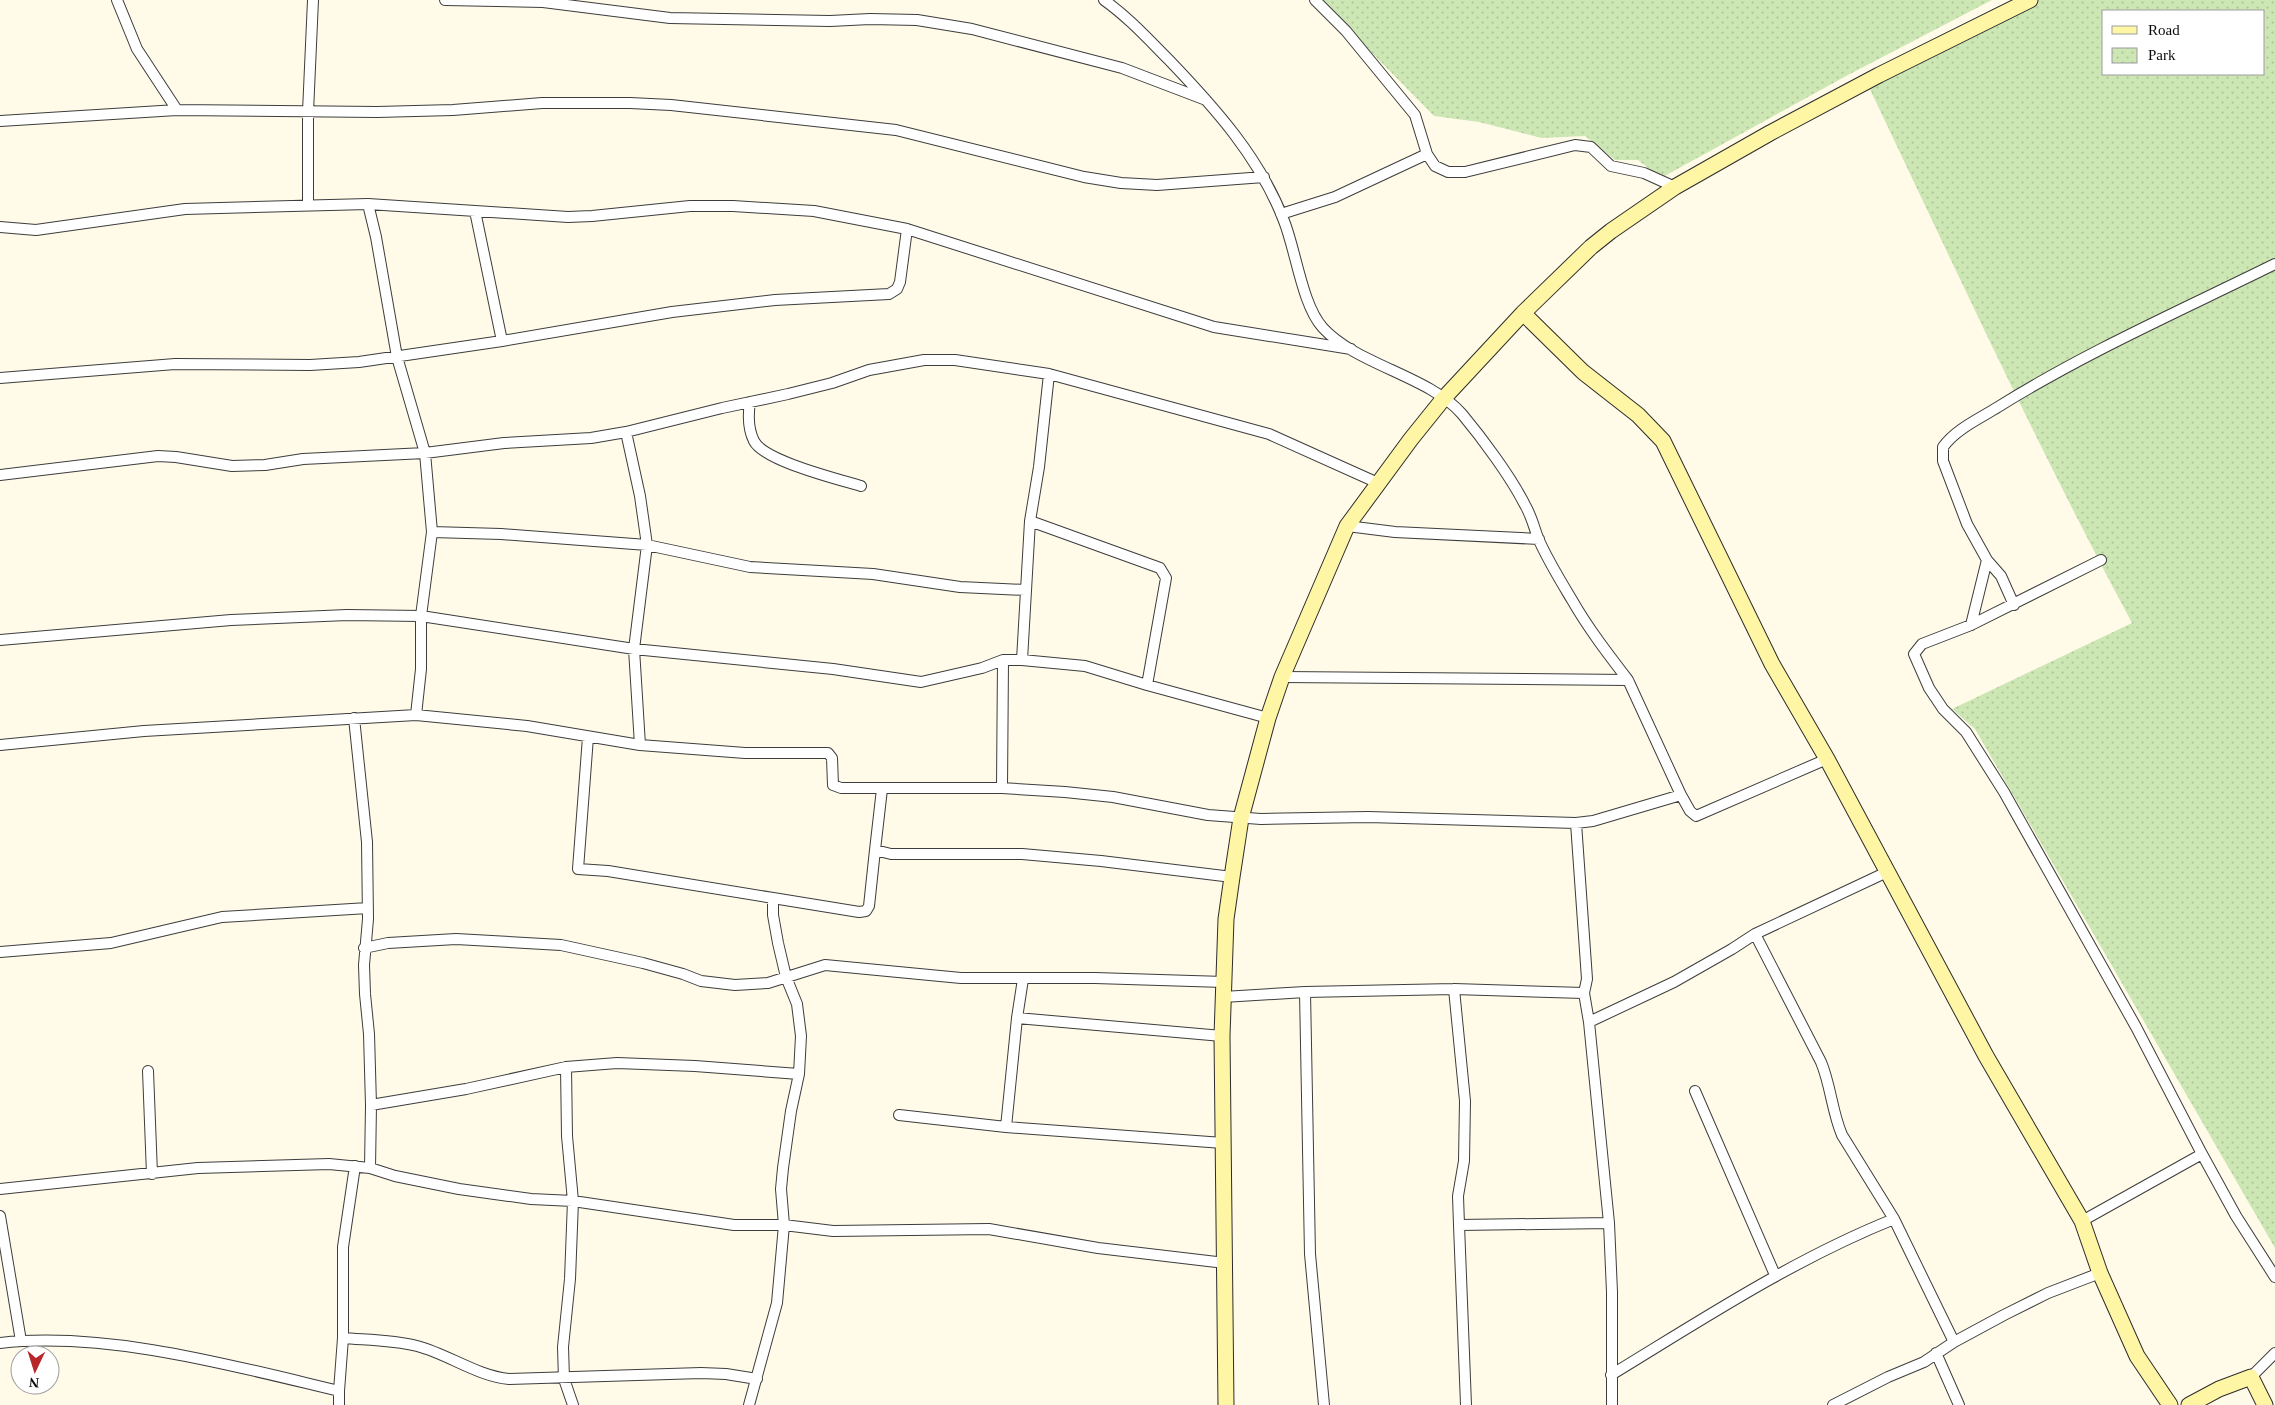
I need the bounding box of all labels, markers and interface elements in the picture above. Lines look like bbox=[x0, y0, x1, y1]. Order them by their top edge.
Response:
legend bbox=[2102, 10, 2265, 75]
text: Road bbox=[2148, 22, 2180, 38]
text: Park bbox=[2148, 47, 2176, 63]
north arrow bbox=[10, 1345, 60, 1395]
text: N bbox=[29, 1375, 40, 1390]

